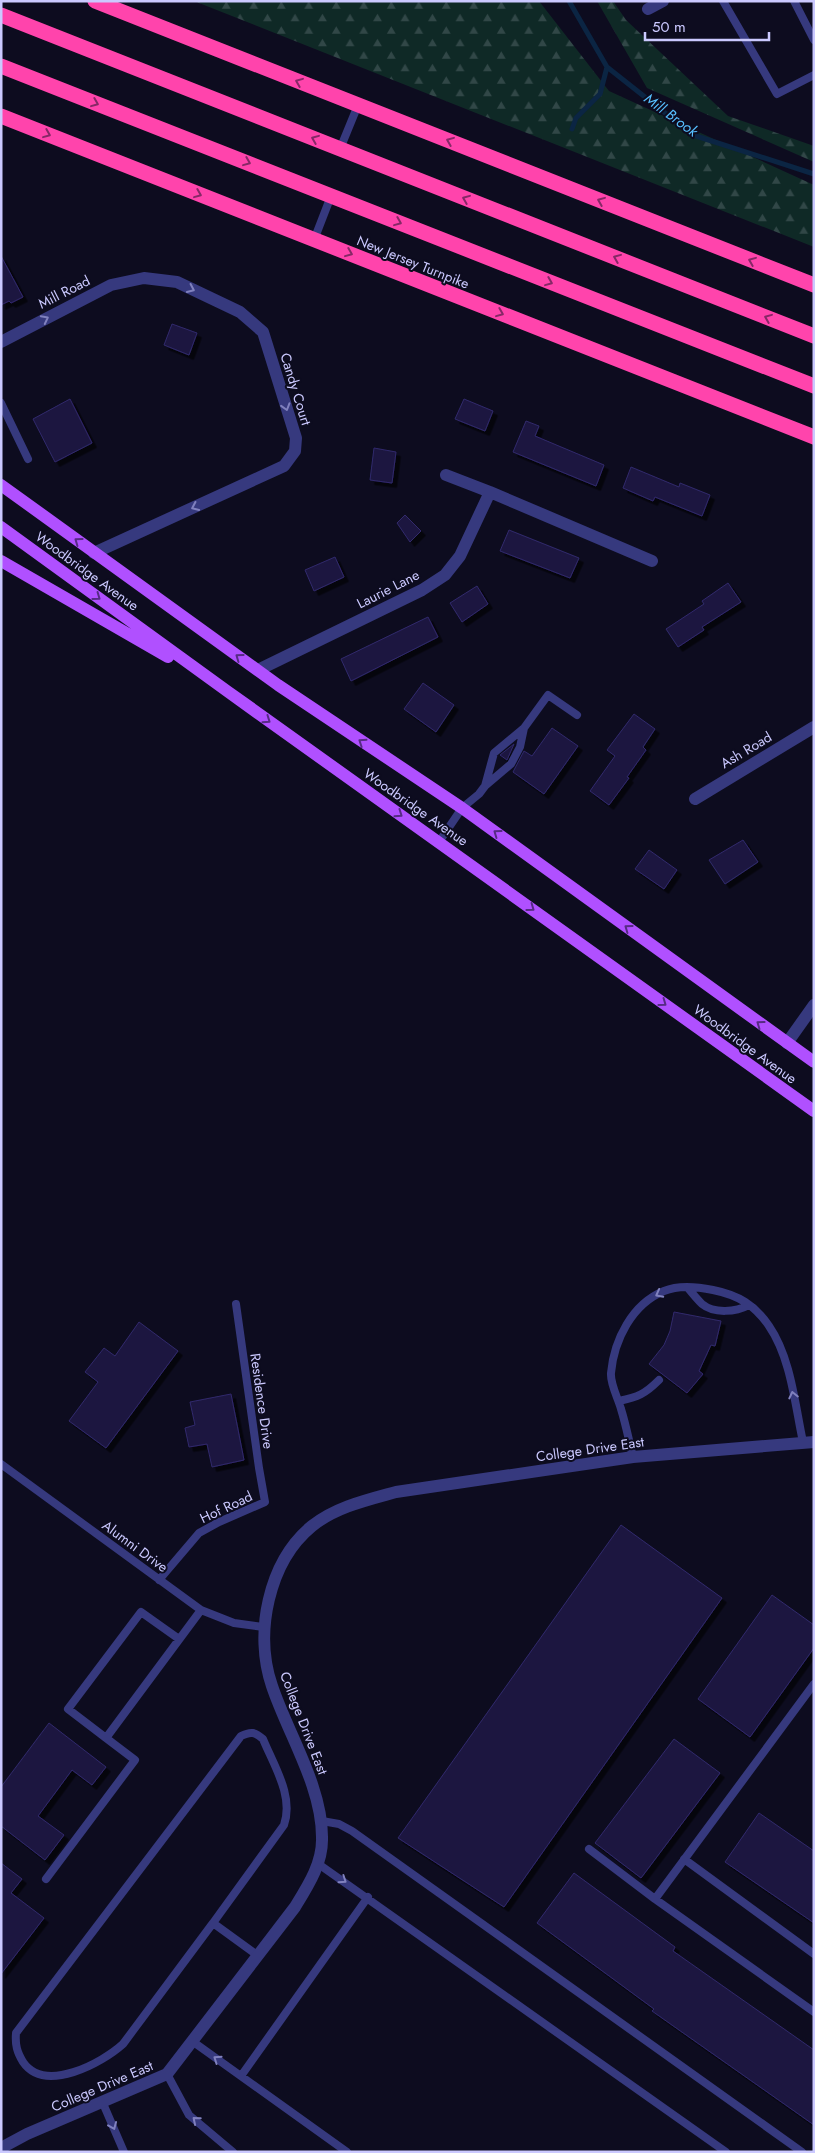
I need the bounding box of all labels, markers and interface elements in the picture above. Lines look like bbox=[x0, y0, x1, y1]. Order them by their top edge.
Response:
scale bar bbox=[645, 10, 769, 42]
text: 50 m bbox=[652, 16, 686, 38]
one-way arrow bbox=[295, 77, 304, 88]
water label: Mill Brook bbox=[639, 88, 703, 142]
one-way arrow bbox=[91, 97, 99, 107]
one-way arrow bbox=[42, 128, 50, 138]
one-way arrow bbox=[311, 135, 320, 145]
one-way arrow bbox=[446, 137, 455, 148]
one-way arrow bbox=[242, 157, 250, 167]
one-way arrow bbox=[193, 187, 202, 198]
one-way arrow bbox=[462, 194, 471, 205]
one-way arrow bbox=[597, 197, 606, 207]
one-way arrow bbox=[393, 216, 402, 226]
street label: New Jersey Turnpike bbox=[354, 230, 472, 294]
one-way arrow bbox=[344, 247, 353, 258]
one-way arrow bbox=[613, 254, 622, 264]
one-way arrow bbox=[748, 257, 757, 267]
street label: Mill Road bbox=[35, 270, 93, 314]
one-way arrow bbox=[544, 276, 553, 286]
one-way arrow bbox=[186, 283, 195, 293]
one-way arrow bbox=[495, 307, 504, 317]
one-way arrow bbox=[765, 314, 773, 324]
one-way arrow bbox=[39, 315, 48, 325]
street label: Candy Court bbox=[276, 350, 317, 428]
one-way arrow bbox=[280, 402, 290, 411]
one-way arrow bbox=[191, 501, 200, 511]
street label: Woodbridge Avenue bbox=[31, 527, 143, 615]
one-way arrow bbox=[75, 539, 84, 547]
street label: Laurie Lane bbox=[353, 565, 423, 613]
one-way arrow bbox=[91, 591, 101, 600]
one-way arrow bbox=[235, 654, 245, 663]
one-way arrow bbox=[261, 714, 270, 723]
street label: Ash Road bbox=[717, 727, 775, 773]
one-way arrow bbox=[359, 738, 368, 748]
street label: Woodbridge Avenue bbox=[360, 763, 472, 851]
one-way arrow bbox=[393, 808, 403, 817]
one-way arrow bbox=[493, 830, 502, 839]
one-way arrow bbox=[525, 902, 535, 911]
one-way arrow bbox=[625, 926, 634, 934]
one-way arrow bbox=[657, 997, 667, 1006]
street label: Woodbridge Avenue bbox=[689, 1000, 801, 1088]
one-way arrow bbox=[756, 1021, 766, 1030]
one-way arrow bbox=[655, 1288, 664, 1298]
street label: Residence Drive bbox=[245, 1352, 279, 1450]
one-way arrow bbox=[788, 1390, 799, 1399]
street label: College Drive East bbox=[535, 1431, 646, 1466]
street label: Hof Road bbox=[196, 1486, 256, 1528]
street label: Alumni Drive bbox=[98, 1515, 172, 1577]
street label: College Drive East bbox=[275, 1669, 333, 1778]
one-way arrow bbox=[337, 1874, 347, 1883]
street label: College Drive East bbox=[48, 2055, 157, 2117]
one-way arrow bbox=[213, 2056, 222, 2065]
one-way arrow bbox=[193, 2117, 202, 2126]
one-way arrow bbox=[107, 2121, 118, 2130]

